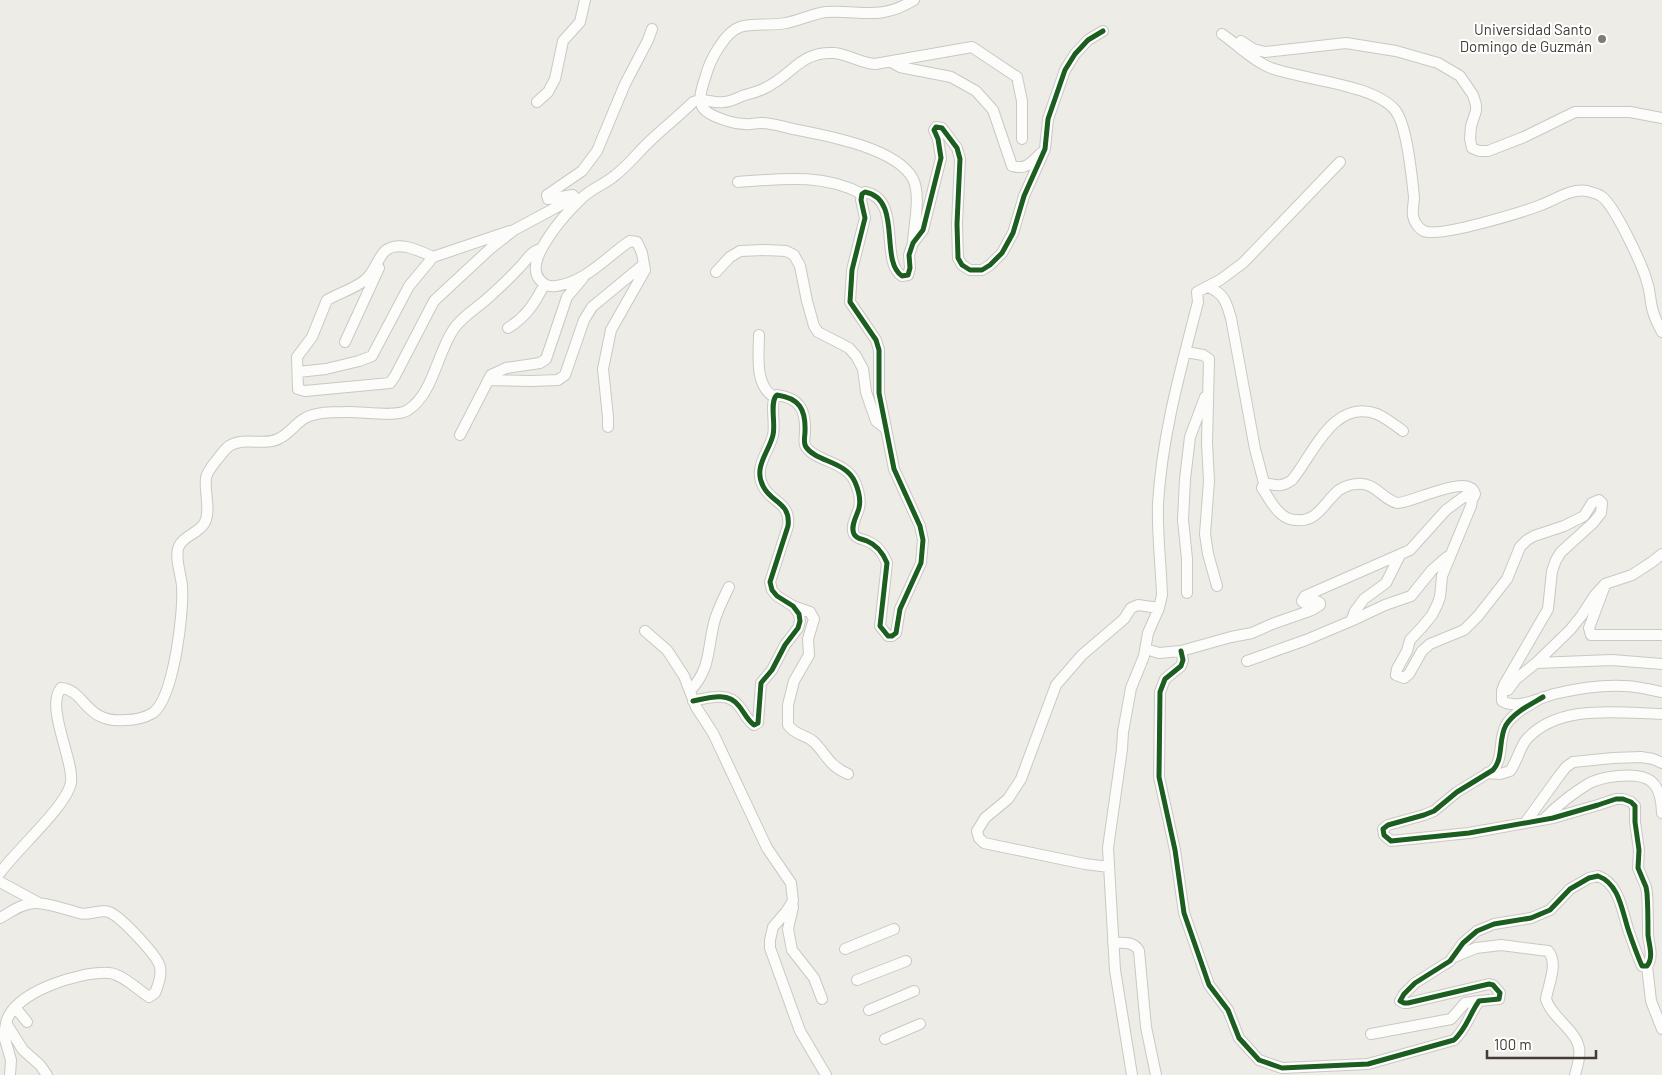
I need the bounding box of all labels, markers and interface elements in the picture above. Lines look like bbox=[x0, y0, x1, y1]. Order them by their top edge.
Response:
place label: Universidad Santo Domingo de Guzmán bbox=[1460, 20, 1592, 55]
marker: Universidad Santo Domingo de Guzmán bbox=[1596, 33, 1608, 45]
scale bar bbox=[1487, 1028, 1596, 1060]
text: 100 m bbox=[1494, 1035, 1532, 1053]

